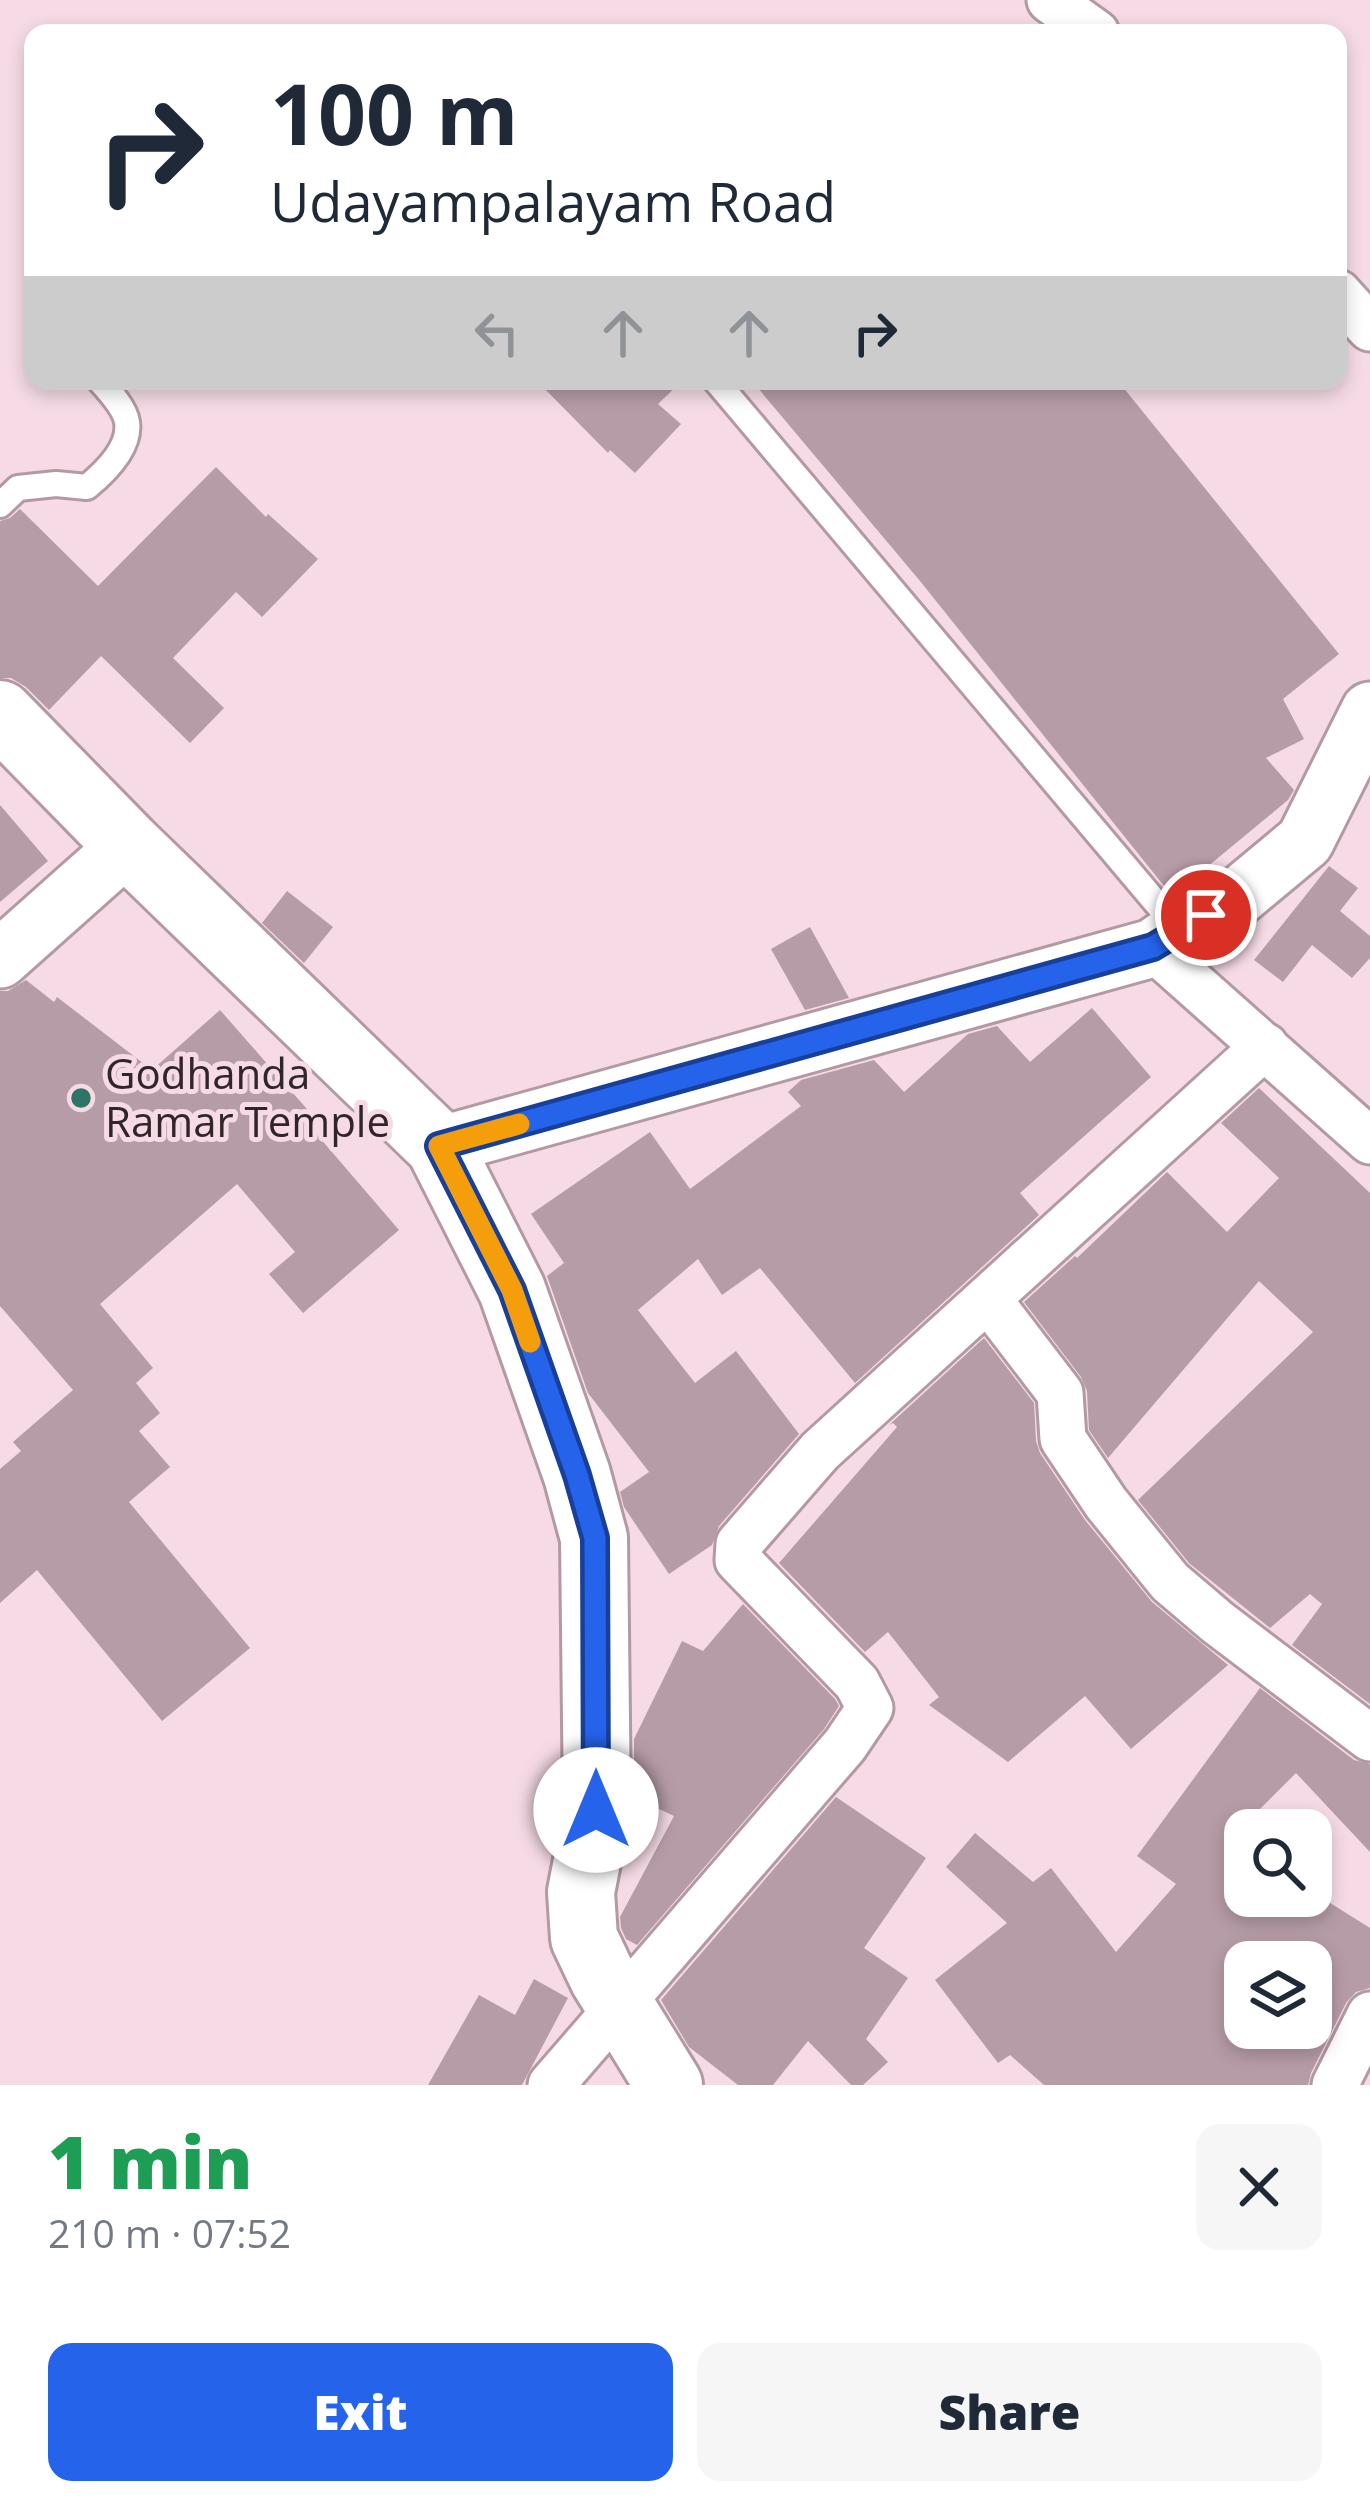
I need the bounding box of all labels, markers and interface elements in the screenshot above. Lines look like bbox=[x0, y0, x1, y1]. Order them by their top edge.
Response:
text: 100 m bbox=[270, 55, 518, 170]
icon: right bbox=[72, 72, 228, 228]
text: Udayampalayam Road bbox=[270, 164, 836, 238]
icon: left bbox=[464, 300, 530, 366]
icon: ahead bbox=[590, 300, 656, 366]
icon: ahead bbox=[716, 300, 782, 366]
icon: right bbox=[842, 300, 908, 366]
pin bbox=[1155, 864, 1257, 966]
icon: arrive bbox=[1173, 882, 1239, 948]
place label: Godhanda Ramar Temple bbox=[105, 1044, 390, 1149]
marker: Godhanda Ramar Temple bbox=[68, 1085, 94, 1111]
position arrow bbox=[533, 1747, 659, 1873]
map controls bbox=[1224, 1809, 1332, 2049]
button: search bbox=[1224, 1809, 1332, 1917]
button: layers bbox=[1224, 1941, 1332, 2049]
text: 1 min bbox=[48, 2112, 253, 2210]
button: close bbox=[1196, 2124, 1322, 2250]
text: 210 m · 07:52 bbox=[48, 2206, 291, 2259]
button: Exit bbox=[48, 2343, 673, 2481]
button: Share bbox=[697, 2343, 1322, 2481]

